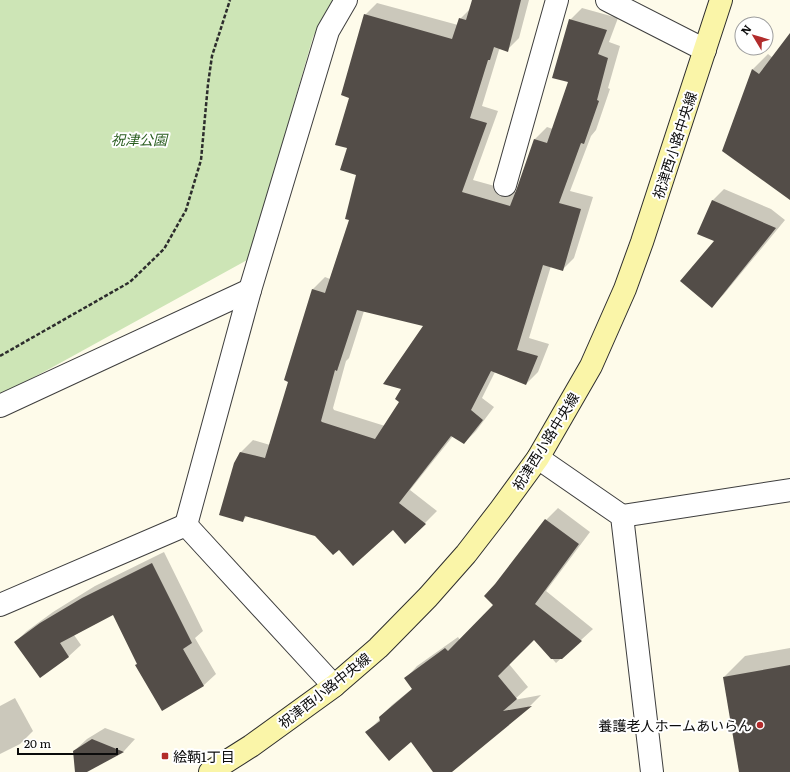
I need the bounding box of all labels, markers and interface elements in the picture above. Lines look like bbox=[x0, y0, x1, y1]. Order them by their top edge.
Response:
north arrow bbox=[734, 16, 774, 56]
text: N bbox=[736, 21, 754, 38]
street label: 祝津西小路中央線 bbox=[647, 89, 701, 201]
park label: 祝津公園 bbox=[111, 129, 169, 149]
street label: 祝津西小路中央線 bbox=[507, 388, 583, 494]
street label: 祝津西小路中央線 bbox=[274, 648, 374, 732]
place label: 養護老人ホームあいらん bbox=[598, 715, 752, 735]
marker: 養護老人ホームあいらん bbox=[755, 720, 765, 730]
scale bar bbox=[18, 730, 117, 756]
text: 20 m bbox=[24, 734, 51, 752]
place label: 絵鞆1丁目 bbox=[173, 746, 235, 766]
marker: 絵鞆1丁目 bbox=[160, 751, 170, 761]

